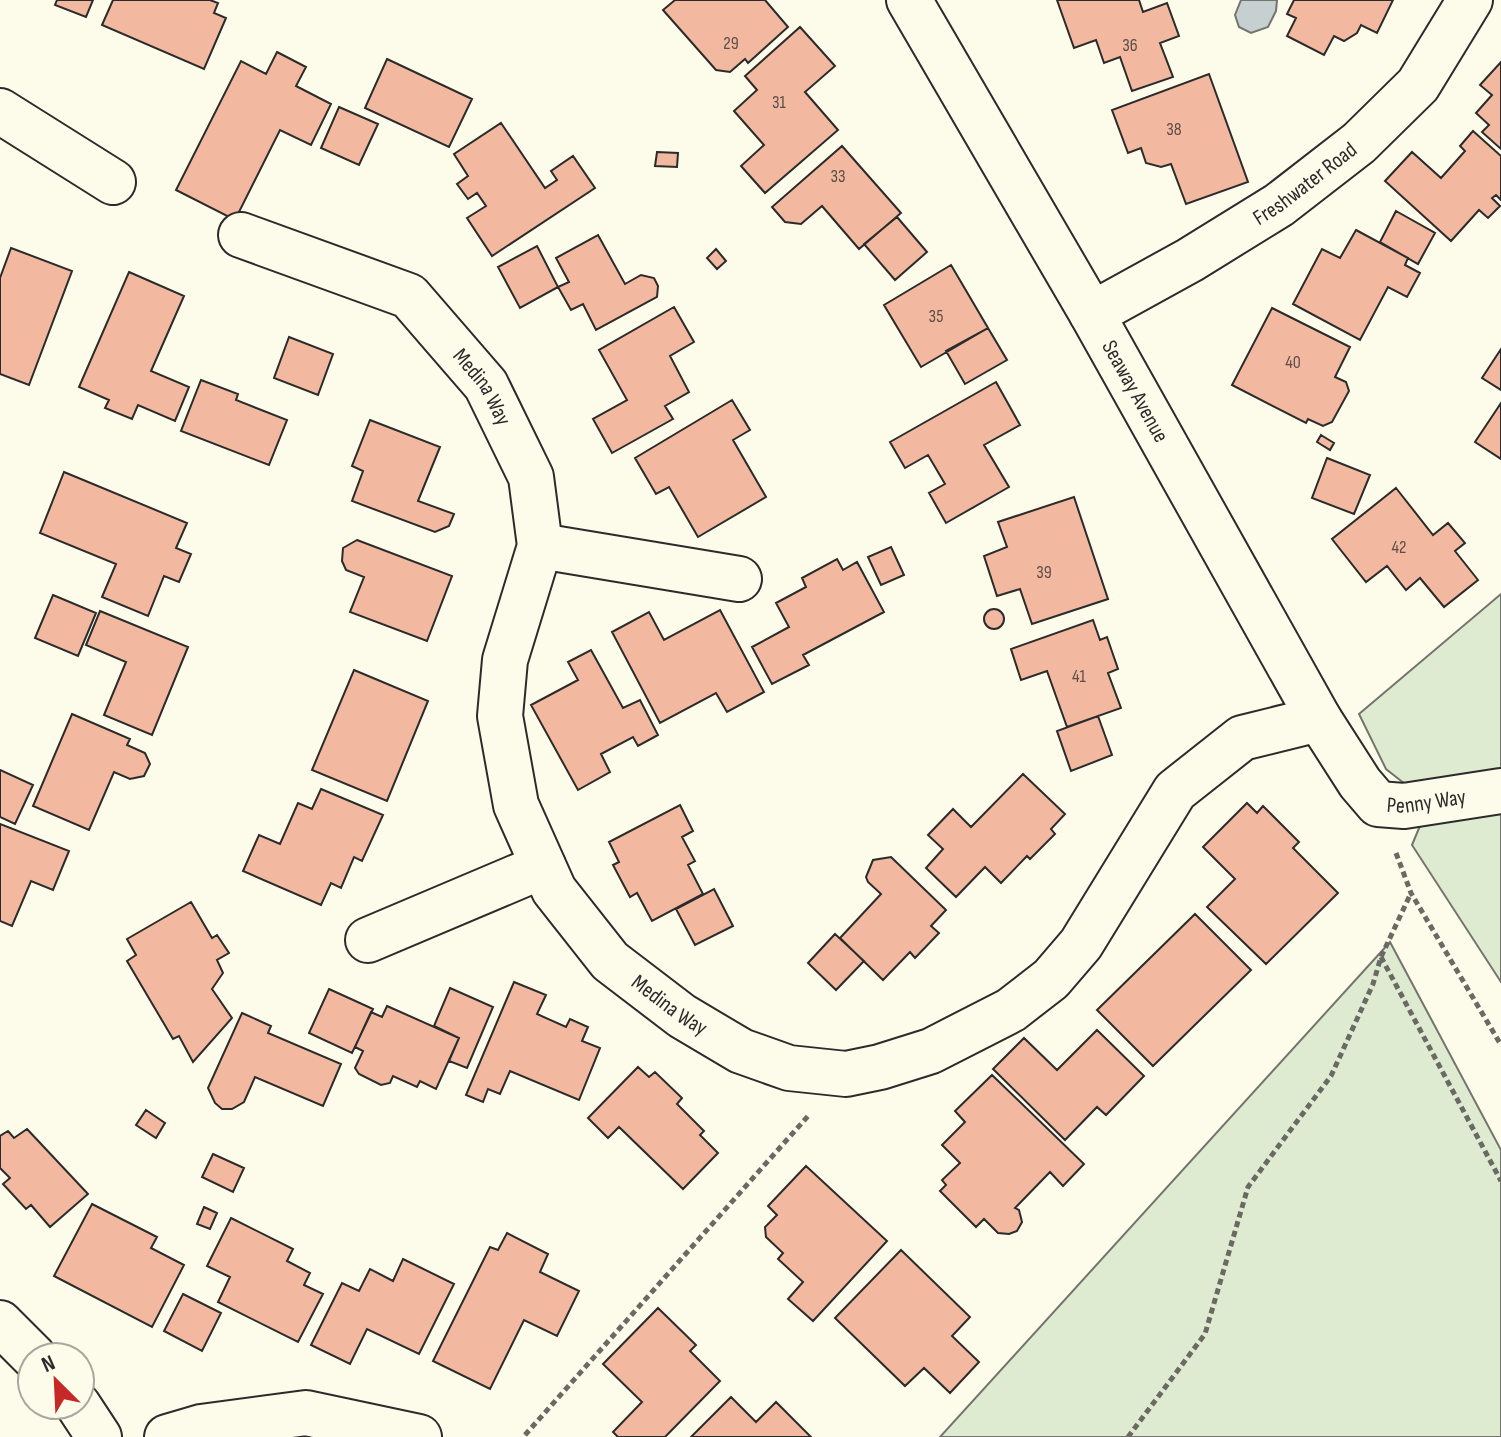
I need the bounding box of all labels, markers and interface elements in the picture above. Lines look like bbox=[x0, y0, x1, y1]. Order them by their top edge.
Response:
house number: 29 bbox=[723, 33, 739, 54]
house number: 36 bbox=[1122, 35, 1138, 56]
house number: 31 bbox=[772, 92, 787, 113]
house number: 38 bbox=[1166, 119, 1182, 140]
street label: Freshwater Road bbox=[1248, 136, 1362, 231]
house number: 33 bbox=[830, 166, 846, 187]
house number: 35 bbox=[929, 306, 943, 327]
street label: Seaway Avenue bbox=[1096, 335, 1175, 447]
street label: Medina Way bbox=[447, 343, 517, 430]
house number: 40 bbox=[1285, 352, 1301, 373]
house number: 42 bbox=[1391, 537, 1407, 558]
house number: 39 bbox=[1036, 562, 1052, 583]
house number: 41 bbox=[1072, 666, 1087, 687]
street label: Penny Way bbox=[1386, 783, 1468, 820]
street label: Medina Way bbox=[626, 969, 713, 1042]
north arrow bbox=[16, 1341, 96, 1421]
text: N bbox=[38, 1349, 59, 1379]

